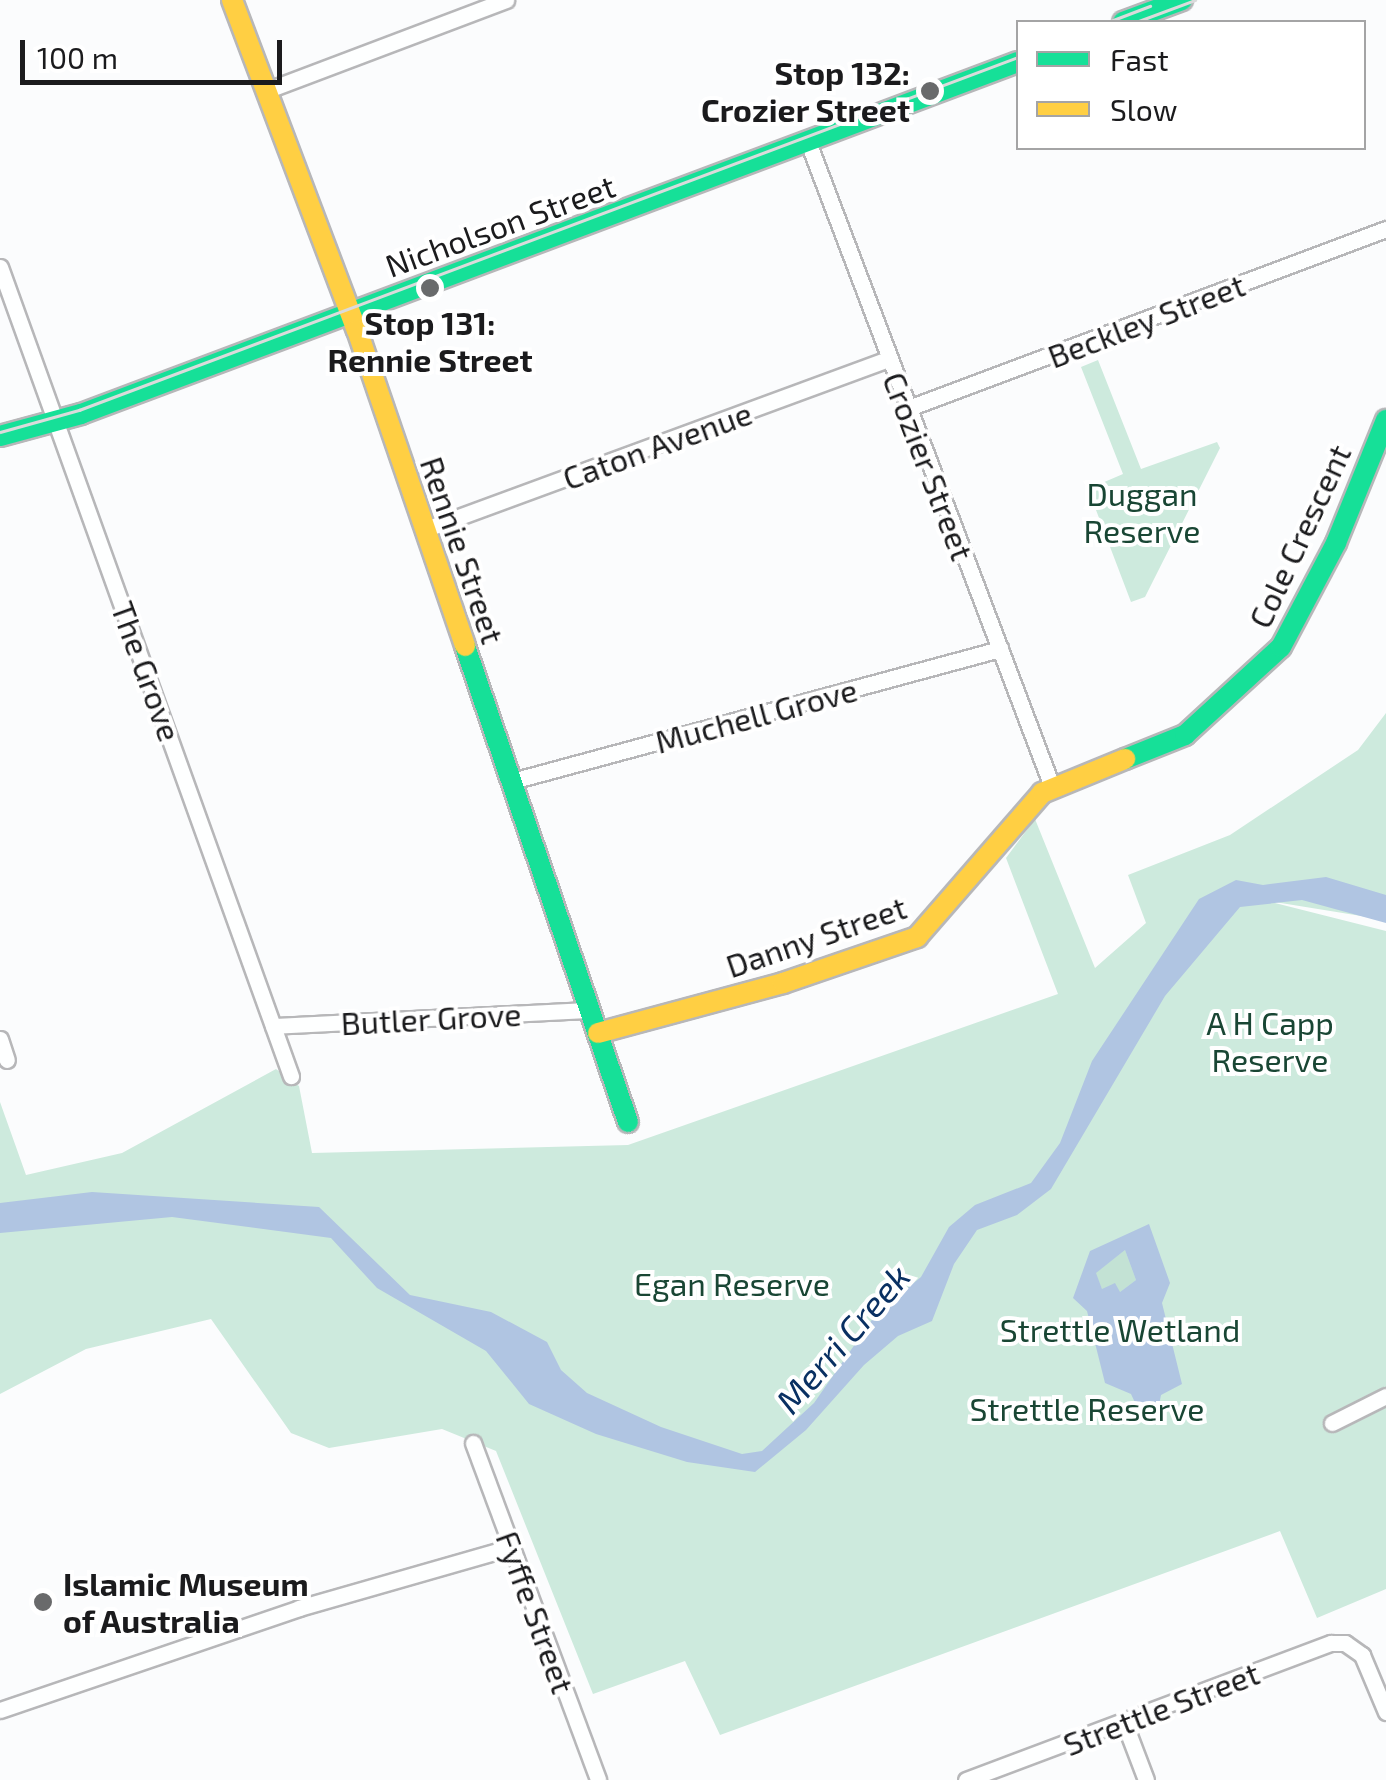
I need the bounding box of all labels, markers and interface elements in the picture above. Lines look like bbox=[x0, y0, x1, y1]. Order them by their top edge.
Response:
scale bar bbox=[25, 20, 288, 82]
legend bbox=[1016, 20, 1366, 150]
text: 100 m bbox=[37, 39, 118, 75]
text: Fast bbox=[1110, 41, 1169, 77]
place label: Stop 132: Crozier Street bbox=[700, 54, 910, 129]
marker: Stop 132: Crozier Street bbox=[919, 80, 941, 102]
text: Slow bbox=[1110, 91, 1177, 127]
street label: Nicholson Street bbox=[380, 166, 620, 284]
street label: Beckley Street bbox=[1042, 265, 1250, 375]
marker: Stop 131: Rennie Street bbox=[419, 277, 441, 299]
place label: Stop 131: Rennie Street bbox=[327, 304, 533, 379]
street label: Crozier Street bbox=[875, 366, 983, 566]
street label: Caton Avenue bbox=[557, 393, 757, 497]
street label: Cole Crescent bbox=[1240, 438, 1358, 634]
street label: Rennie Street bbox=[413, 451, 513, 649]
park label: Duggan Reserve bbox=[1083, 475, 1201, 550]
street label: The Grove bbox=[104, 596, 190, 746]
street label: Muchell Grove bbox=[650, 669, 862, 761]
street label: Danny Street bbox=[720, 887, 912, 985]
street label: Butler Grove bbox=[339, 994, 523, 1042]
park label: A H Capp Reserve bbox=[1206, 1004, 1334, 1079]
water label: Merri Creek bbox=[766, 1255, 918, 1421]
park label: Egan Reserve bbox=[634, 1264, 830, 1302]
park label: Strettle Wetland bbox=[1000, 1310, 1240, 1348]
park label: Strettle Reserve bbox=[970, 1389, 1204, 1427]
street label: Fyffe Street bbox=[489, 1526, 583, 1698]
place label: Islamic Museum of Australia bbox=[63, 1565, 309, 1640]
marker: Islamic Museum of Australia bbox=[32, 1591, 54, 1613]
street label: Strettle Street bbox=[1058, 1653, 1264, 1763]

